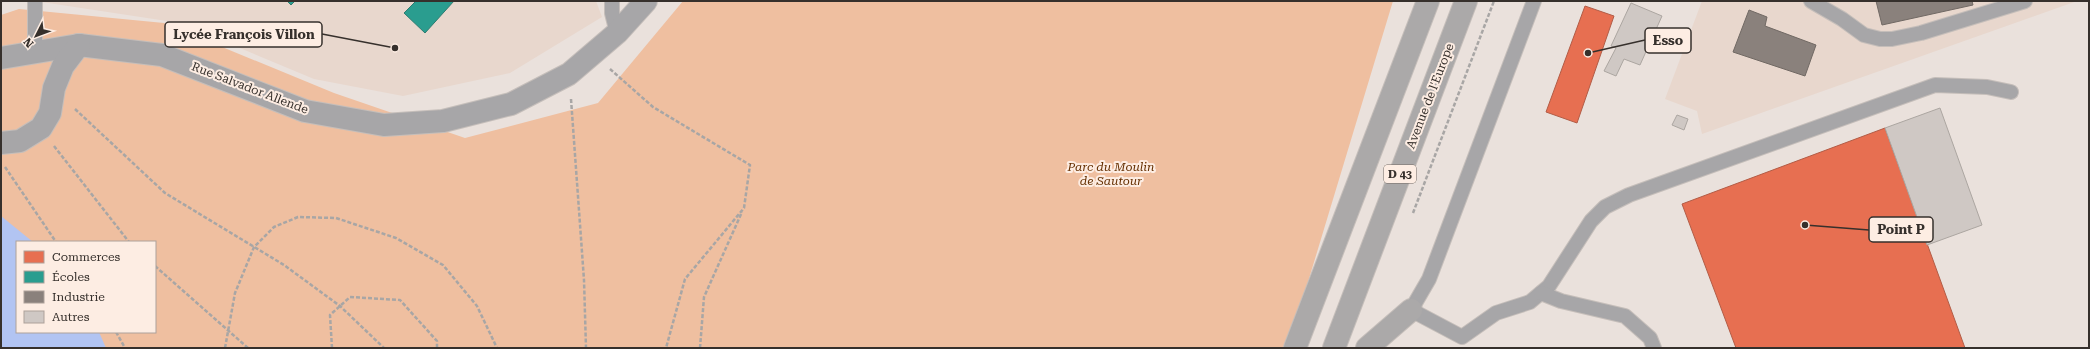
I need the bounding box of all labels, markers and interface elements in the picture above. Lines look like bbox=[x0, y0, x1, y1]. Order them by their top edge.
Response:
north arrow bbox=[16, 16, 56, 56]
callout: Lycée François Villon bbox=[165, 22, 322, 47]
text: Lycée François Villon bbox=[173, 27, 315, 42]
callout: Esso bbox=[1645, 28, 1691, 53]
text: Esso bbox=[1653, 33, 1683, 48]
text: N bbox=[21, 34, 37, 50]
street label: Avenue de l'Europe bbox=[1403, 41, 1457, 151]
street label: Rue Salvador Allende bbox=[190, 59, 311, 117]
park label: Parc du Moulin de Sautour bbox=[1066, 160, 1155, 188]
road number: D 43 bbox=[1384, 165, 1416, 183]
callout: Point P bbox=[1869, 217, 1933, 242]
text: Point P bbox=[1877, 222, 1925, 237]
legend bbox=[16, 241, 156, 333]
text: Commerces bbox=[52, 250, 121, 264]
text: Écoles bbox=[52, 270, 90, 284]
text: Industrie bbox=[52, 290, 105, 304]
text: Autres bbox=[52, 310, 90, 324]

